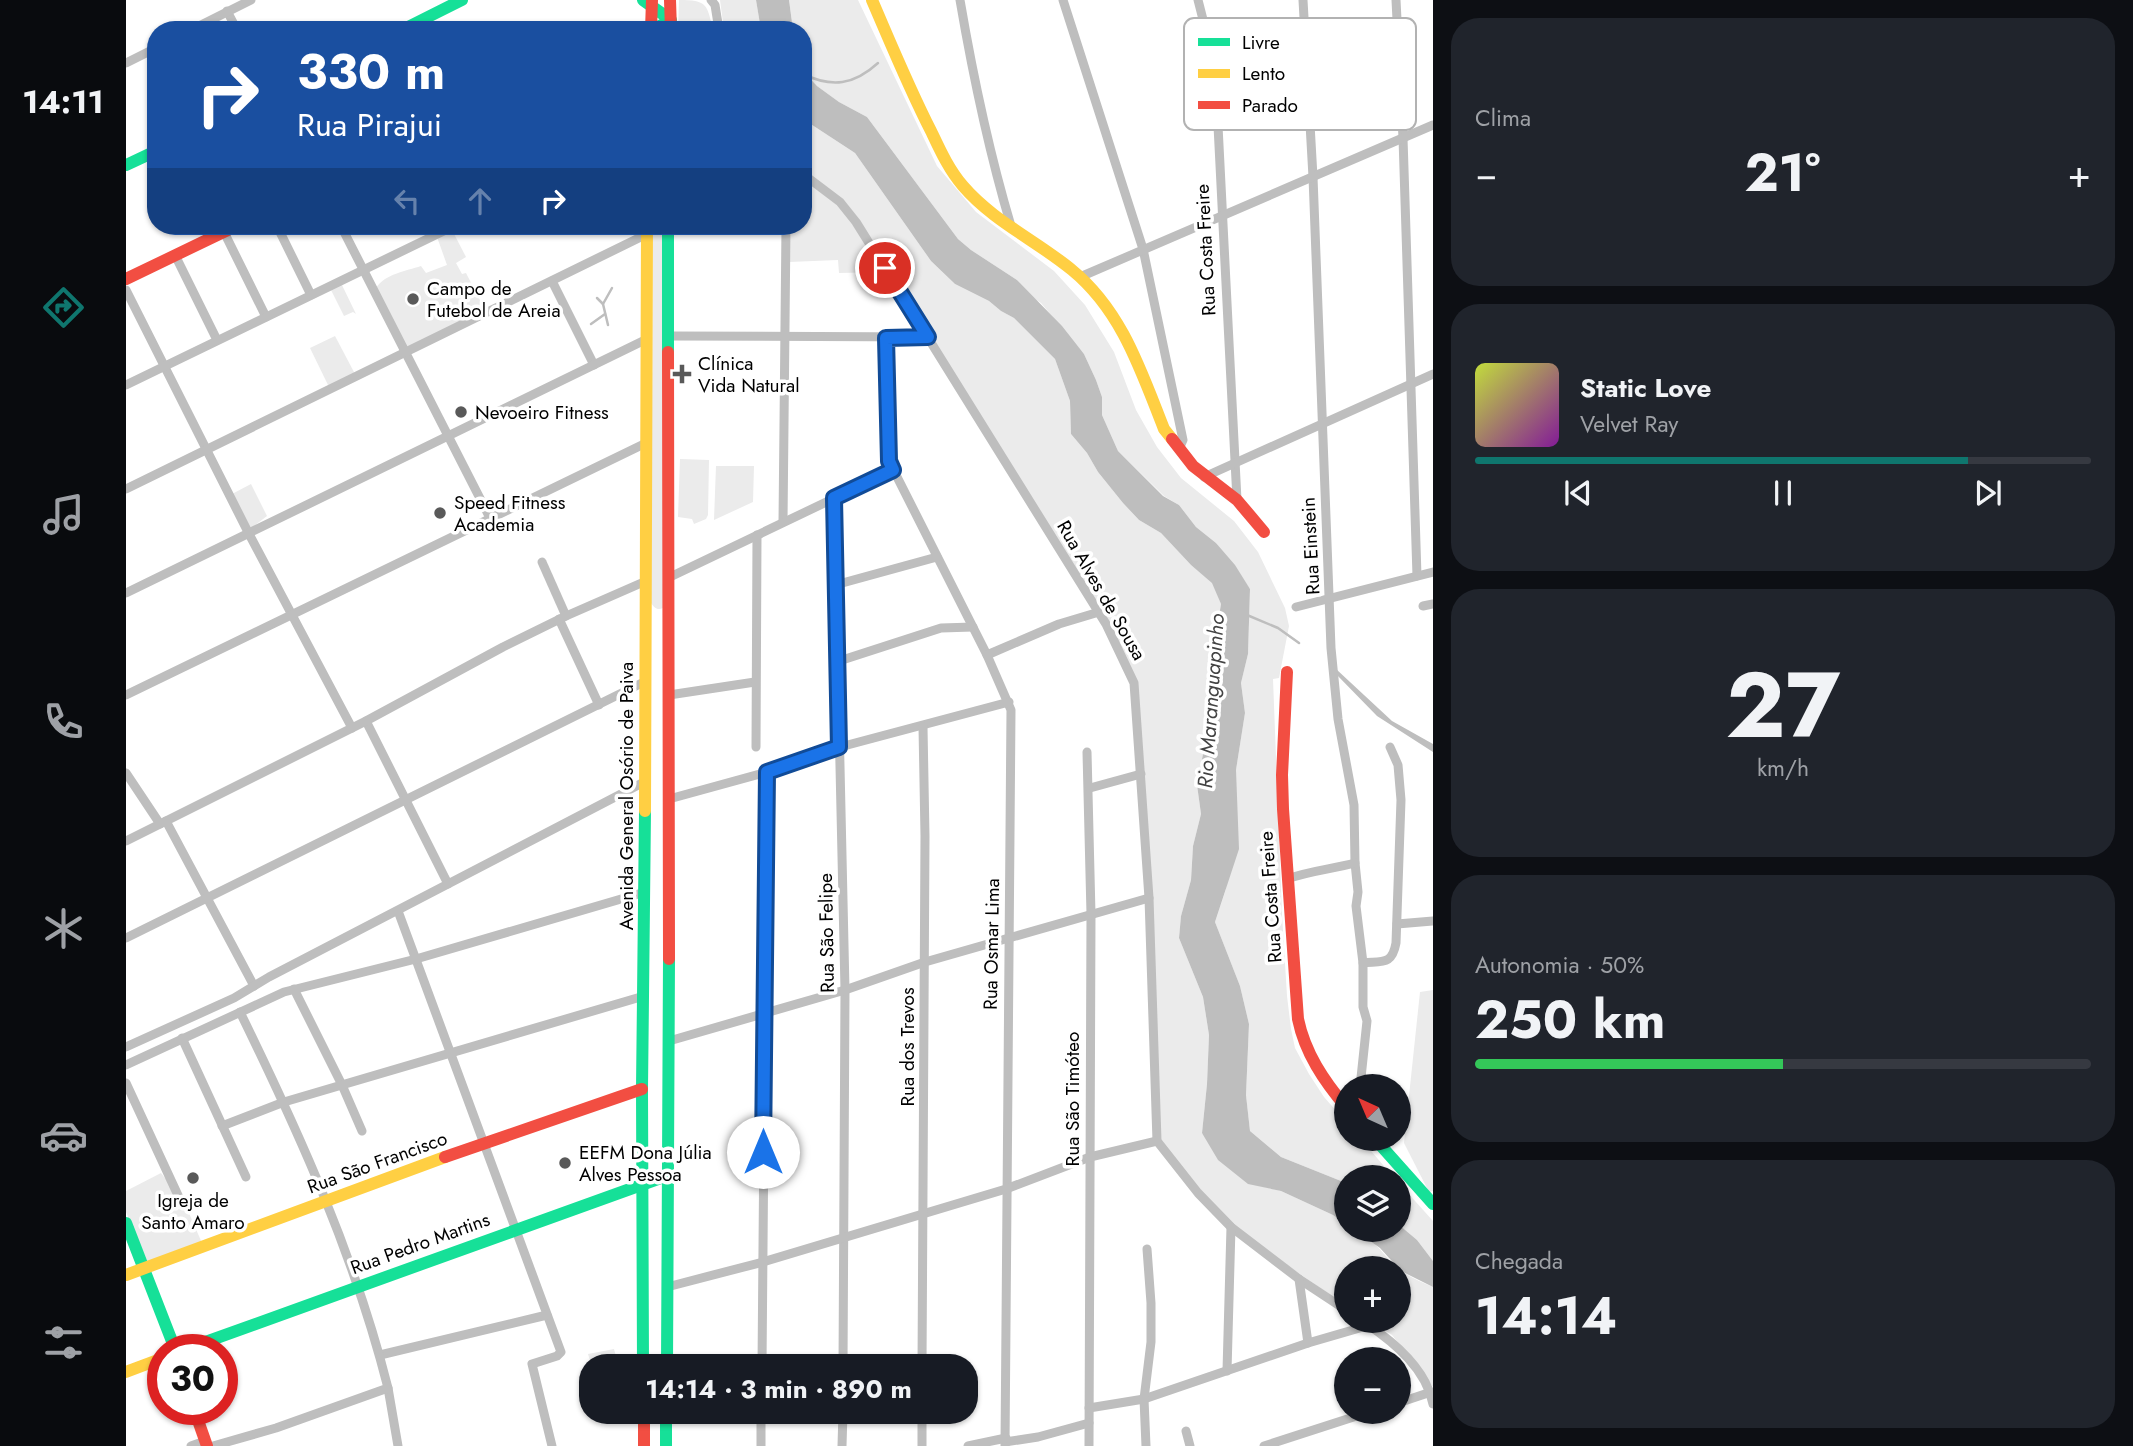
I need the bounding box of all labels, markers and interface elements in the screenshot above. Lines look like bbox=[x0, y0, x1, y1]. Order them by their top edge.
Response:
legend bbox=[1184, 18, 1416, 130]
text: Livre bbox=[1242, 29, 1280, 56]
text: 330 m bbox=[297, 37, 445, 107]
icon: right bbox=[182, 49, 273, 140]
text: Lento bbox=[1242, 60, 1285, 87]
text: 14:11 bbox=[22, 79, 104, 125]
text: Parado bbox=[1242, 92, 1298, 119]
text: Clima bbox=[1475, 101, 1531, 135]
text: Rua Pirajui bbox=[297, 102, 442, 148]
text: 21° bbox=[1745, 135, 1821, 211]
text: − bbox=[1475, 146, 1497, 201]
text: + bbox=[2068, 146, 2091, 201]
icon: left bbox=[388, 182, 426, 220]
icon: ahead bbox=[461, 182, 499, 220]
icon: right bbox=[534, 182, 572, 220]
street label: Rua Costa Freire bbox=[1189, 183, 1222, 317]
pin bbox=[855, 238, 915, 298]
icon: arrive bbox=[866, 249, 904, 287]
place label: Campo de Futebol de Areia bbox=[427, 275, 561, 324]
icon: directions bbox=[39, 283, 88, 332]
marker: Campo de Futebol de Areia bbox=[405, 291, 421, 307]
place label: Clínica Vida Natural bbox=[698, 350, 800, 399]
marker: Clínica Vida Natural bbox=[672, 364, 692, 384]
text: Static Love bbox=[1580, 369, 1712, 407]
place label: Nevoeiro Fitness bbox=[475, 399, 609, 426]
marker: Nevoeiro Fitness bbox=[453, 404, 469, 420]
text: Velvet Ray bbox=[1580, 407, 1678, 441]
icon: previous bbox=[1559, 474, 1597, 512]
icon: pause bbox=[1764, 474, 1802, 512]
icon: next bbox=[1969, 474, 2007, 512]
place label: Speed Fitness Academia bbox=[454, 489, 566, 538]
icon: music bbox=[39, 490, 88, 539]
street label: Rua Einstein bbox=[1294, 496, 1327, 595]
marker: Speed Fitness Academia bbox=[432, 505, 448, 521]
street label: Rua Alves de Sousa bbox=[1051, 515, 1153, 665]
water label: Rio Maranguapinho bbox=[1190, 613, 1232, 789]
text: 27 bbox=[1726, 640, 1840, 771]
street label: Avenida General Osório de Paiva bbox=[613, 662, 640, 930]
icon: phone bbox=[39, 697, 88, 746]
text: km/h bbox=[1757, 751, 1809, 785]
street label: Rua Costa Freire bbox=[1252, 830, 1289, 964]
street label: Rua São Felipe bbox=[812, 873, 841, 993]
street label: Rua Osmar Lima bbox=[977, 878, 1006, 1010]
icon: climate bbox=[39, 904, 88, 953]
text: Autonomia · 50% bbox=[1475, 948, 1644, 982]
text: 250 km bbox=[1475, 982, 1665, 1058]
street label: Rua dos Trevos bbox=[894, 987, 921, 1107]
street label: Rua São Timóteo bbox=[1059, 1032, 1086, 1166]
north arrow bbox=[1334, 1074, 1410, 1152]
map controls bbox=[1334, 1074, 1411, 1424]
icon: car bbox=[39, 1111, 88, 1160]
position arrow bbox=[726, 1115, 800, 1189]
street label: Rua São Francisco bbox=[303, 1125, 451, 1200]
place label: EEFM Dona Júlia Alves Pessoa bbox=[579, 1139, 712, 1188]
marker: EEFM Dona Júlia Alves Pessoa bbox=[557, 1155, 573, 1171]
button: layers bbox=[1334, 1165, 1411, 1242]
marker: Igreja de Santo Amaro bbox=[185, 1170, 201, 1186]
place label: Igreja de Santo Amaro bbox=[141, 1187, 245, 1236]
street label: Rua Pedro Martins bbox=[347, 1206, 494, 1281]
text: Chegada bbox=[1475, 1244, 1563, 1278]
button: + bbox=[1334, 1256, 1411, 1333]
text: 14:14 bbox=[1475, 1278, 1617, 1354]
icon: filters bbox=[39, 1318, 88, 1367]
speed limit sign: 30 bbox=[147, 1334, 238, 1425]
button: − bbox=[1334, 1347, 1411, 1424]
text: 14:14 · 3 min · 890 m bbox=[645, 1370, 912, 1408]

